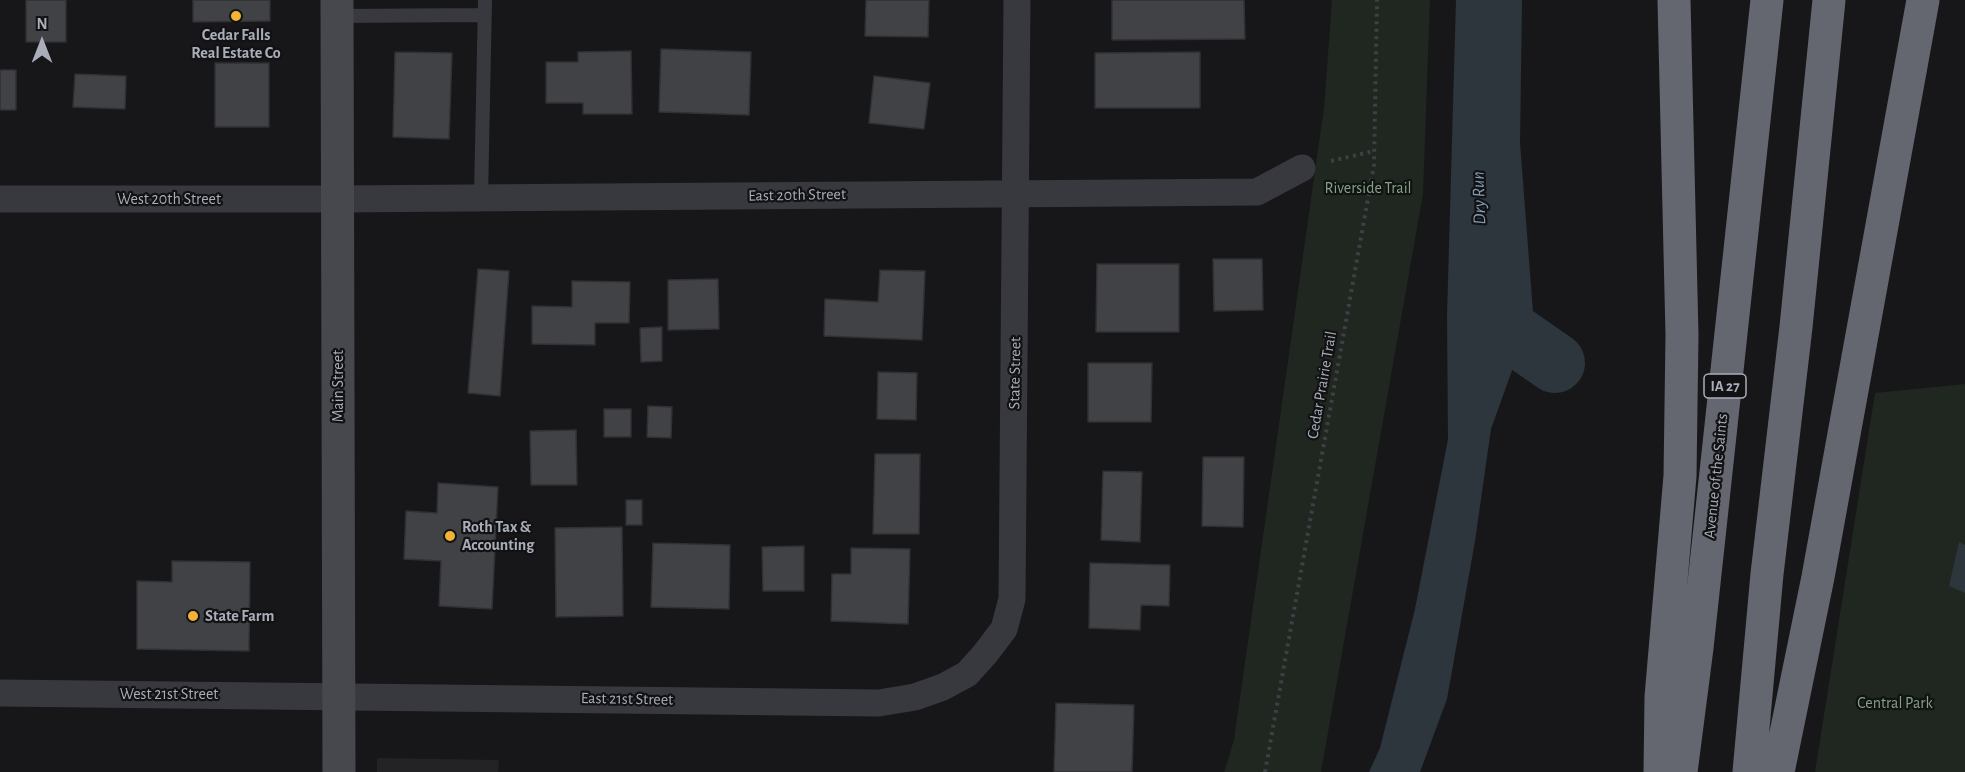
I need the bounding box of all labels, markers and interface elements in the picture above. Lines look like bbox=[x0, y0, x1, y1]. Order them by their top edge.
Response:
marker: Cedar Falls Real Estate Co bbox=[229, 9, 243, 23]
north arrow bbox=[12, 12, 72, 72]
text: N bbox=[36, 16, 48, 32]
place label: Cedar Falls Real Estate Co bbox=[191, 25, 281, 63]
water label: Dry Run bbox=[1467, 171, 1491, 225]
park label: Riverside Trail bbox=[1325, 178, 1411, 198]
street label: East 20th Street bbox=[748, 185, 846, 205]
street label: West 20th Street bbox=[117, 189, 221, 209]
street label: Cedar Prairie Trail bbox=[1303, 330, 1341, 440]
street label: State Street bbox=[1005, 337, 1025, 409]
street label: Main Street bbox=[328, 350, 348, 422]
road number: IA 27 bbox=[1704, 374, 1746, 398]
street label: Avenue of the Saints bbox=[1700, 413, 1732, 539]
place label: Roth Tax & Accounting bbox=[462, 517, 534, 555]
marker: Roth Tax & Accounting bbox=[443, 529, 457, 543]
place label: State Farm bbox=[205, 606, 274, 626]
marker: State Farm bbox=[186, 609, 200, 623]
street label: West 21st Street bbox=[120, 684, 218, 704]
street label: East 21st Street bbox=[581, 689, 673, 709]
park label: Central Park bbox=[1857, 693, 1933, 713]

